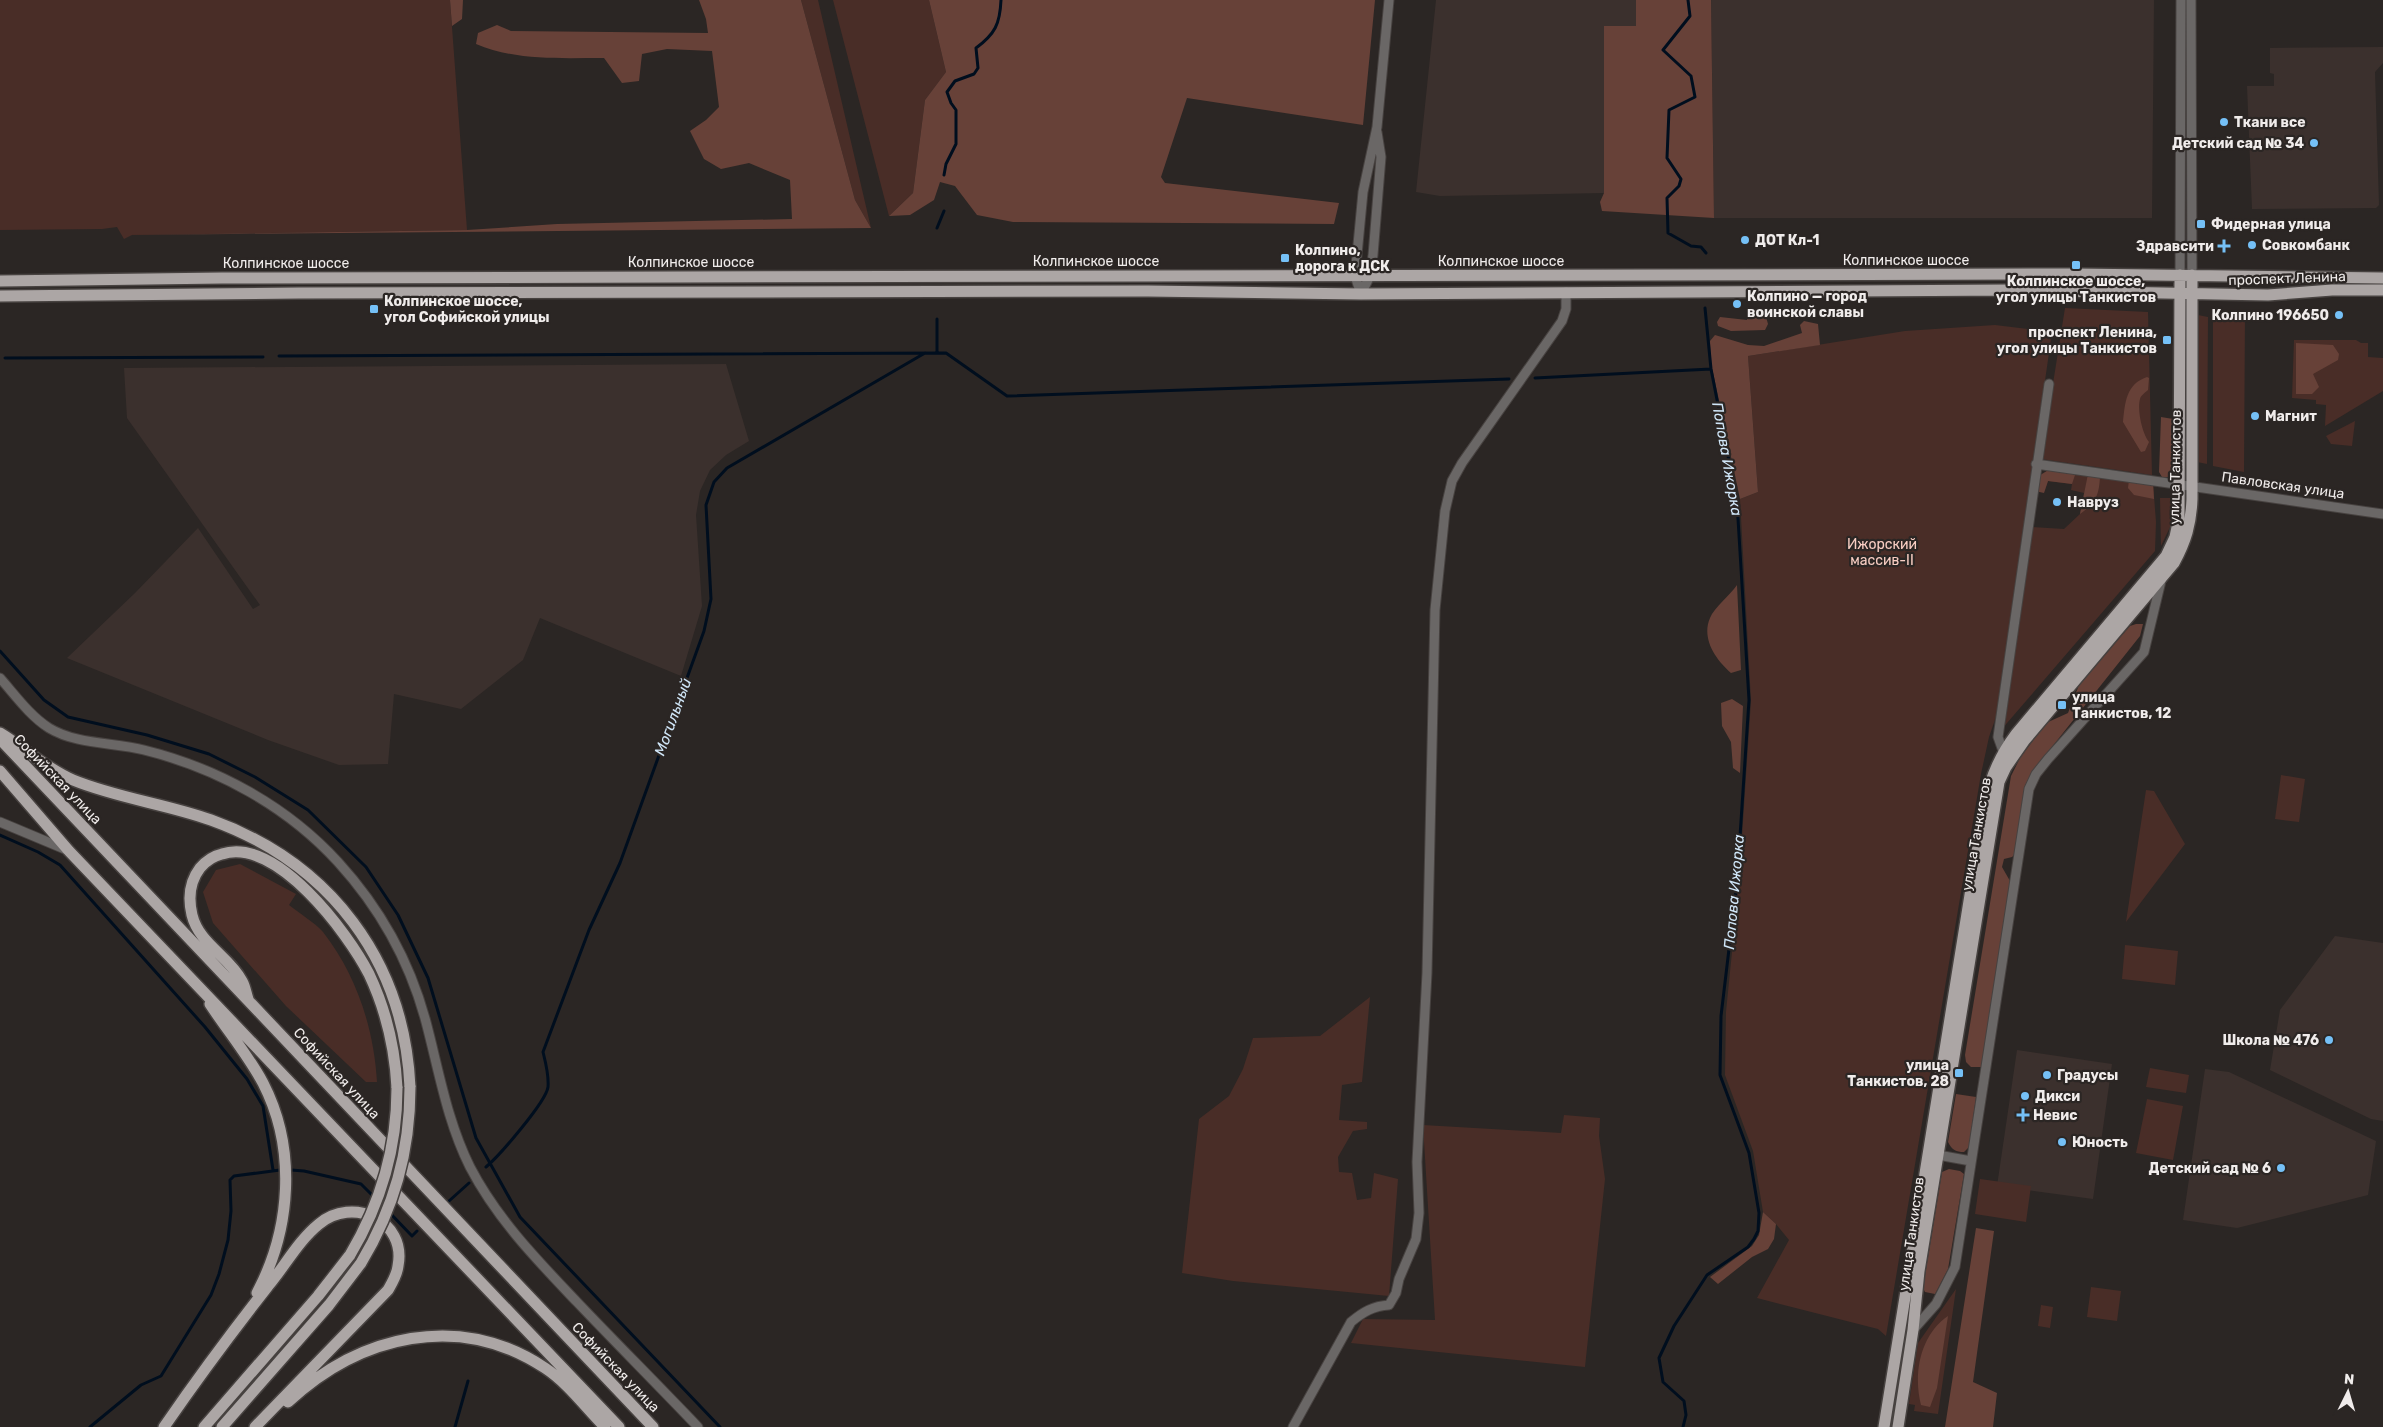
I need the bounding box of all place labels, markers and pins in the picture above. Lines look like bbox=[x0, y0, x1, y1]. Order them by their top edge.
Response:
place label: Ткани все bbox=[2234, 114, 2305, 131]
marker: Ткани все bbox=[2218, 116, 2230, 128]
place label: Детский сад № 34 bbox=[2172, 135, 2304, 152]
marker: Детский сад № 34 bbox=[2308, 137, 2320, 149]
place label: Фидерная улица bbox=[2211, 216, 2331, 233]
marker: Фидерная улица bbox=[2195, 218, 2207, 230]
place label: ДОТ Кл-1 bbox=[1755, 232, 1820, 249]
marker: ДОТ Кл-1 bbox=[1739, 234, 1751, 246]
place label: Совкомбанк bbox=[2262, 237, 2351, 254]
place label: Здравсити bbox=[2136, 238, 2214, 255]
marker: Совкомбанк bbox=[2246, 239, 2258, 251]
marker: Здравсити bbox=[2218, 240, 2230, 252]
place label: Колпино, дорога к ДСК bbox=[1295, 242, 1390, 275]
marker: Колпино, дорога к ДСК bbox=[1279, 252, 1291, 264]
marker: Колпинское шоссе, угол улицы Танкистов bbox=[2070, 259, 2082, 271]
place label: Колпинское шоссе, угол улицы Танкистов bbox=[1996, 273, 2156, 306]
place label: Колпино — город воинской славы bbox=[1747, 288, 1867, 321]
place label: Колпинское шоссе, угол Софийской улицы bbox=[384, 293, 549, 326]
marker: Колпино — город воинской славы bbox=[1731, 298, 1743, 310]
marker: Колпинское шоссе, угол Софийской улицы bbox=[368, 303, 380, 315]
place label: Колпино 196650 bbox=[2212, 307, 2329, 324]
marker: Колпино 196650 bbox=[2333, 309, 2345, 321]
place label: проспект Ленина, угол улицы Танкистов bbox=[1997, 324, 2157, 357]
marker: проспект Ленина, угол улицы Танкистов bbox=[2161, 334, 2173, 346]
place label: Магнит bbox=[2265, 408, 2317, 425]
marker: Магнит bbox=[2249, 410, 2261, 422]
place label: Навруз bbox=[2067, 494, 2119, 511]
marker: Навруз bbox=[2051, 496, 2063, 508]
place label: улица Танкистов, 12 bbox=[2072, 689, 2171, 722]
marker: улица Танкистов, 12 bbox=[2056, 699, 2068, 711]
place label: Школа № 476 bbox=[2222, 1032, 2319, 1049]
marker: Школа № 476 bbox=[2323, 1034, 2335, 1046]
place label: улица Танкистов, 28 bbox=[1847, 1057, 1949, 1090]
marker: улица Танкистов, 28 bbox=[1953, 1067, 1965, 1079]
place label: Градусы bbox=[2057, 1067, 2118, 1084]
marker: Градусы bbox=[2041, 1069, 2053, 1081]
place label: Дикси bbox=[2035, 1088, 2080, 1105]
marker: Дикси bbox=[2019, 1090, 2031, 1102]
place label: Невис bbox=[2033, 1107, 2077, 1124]
marker: Невис bbox=[2017, 1109, 2029, 1121]
place label: Юность bbox=[2072, 1134, 2128, 1151]
marker: Юность bbox=[2056, 1136, 2068, 1148]
place label: Детский сад № 6 bbox=[2149, 1160, 2271, 1177]
marker: Детский сад № 6 bbox=[2275, 1162, 2287, 1174]

